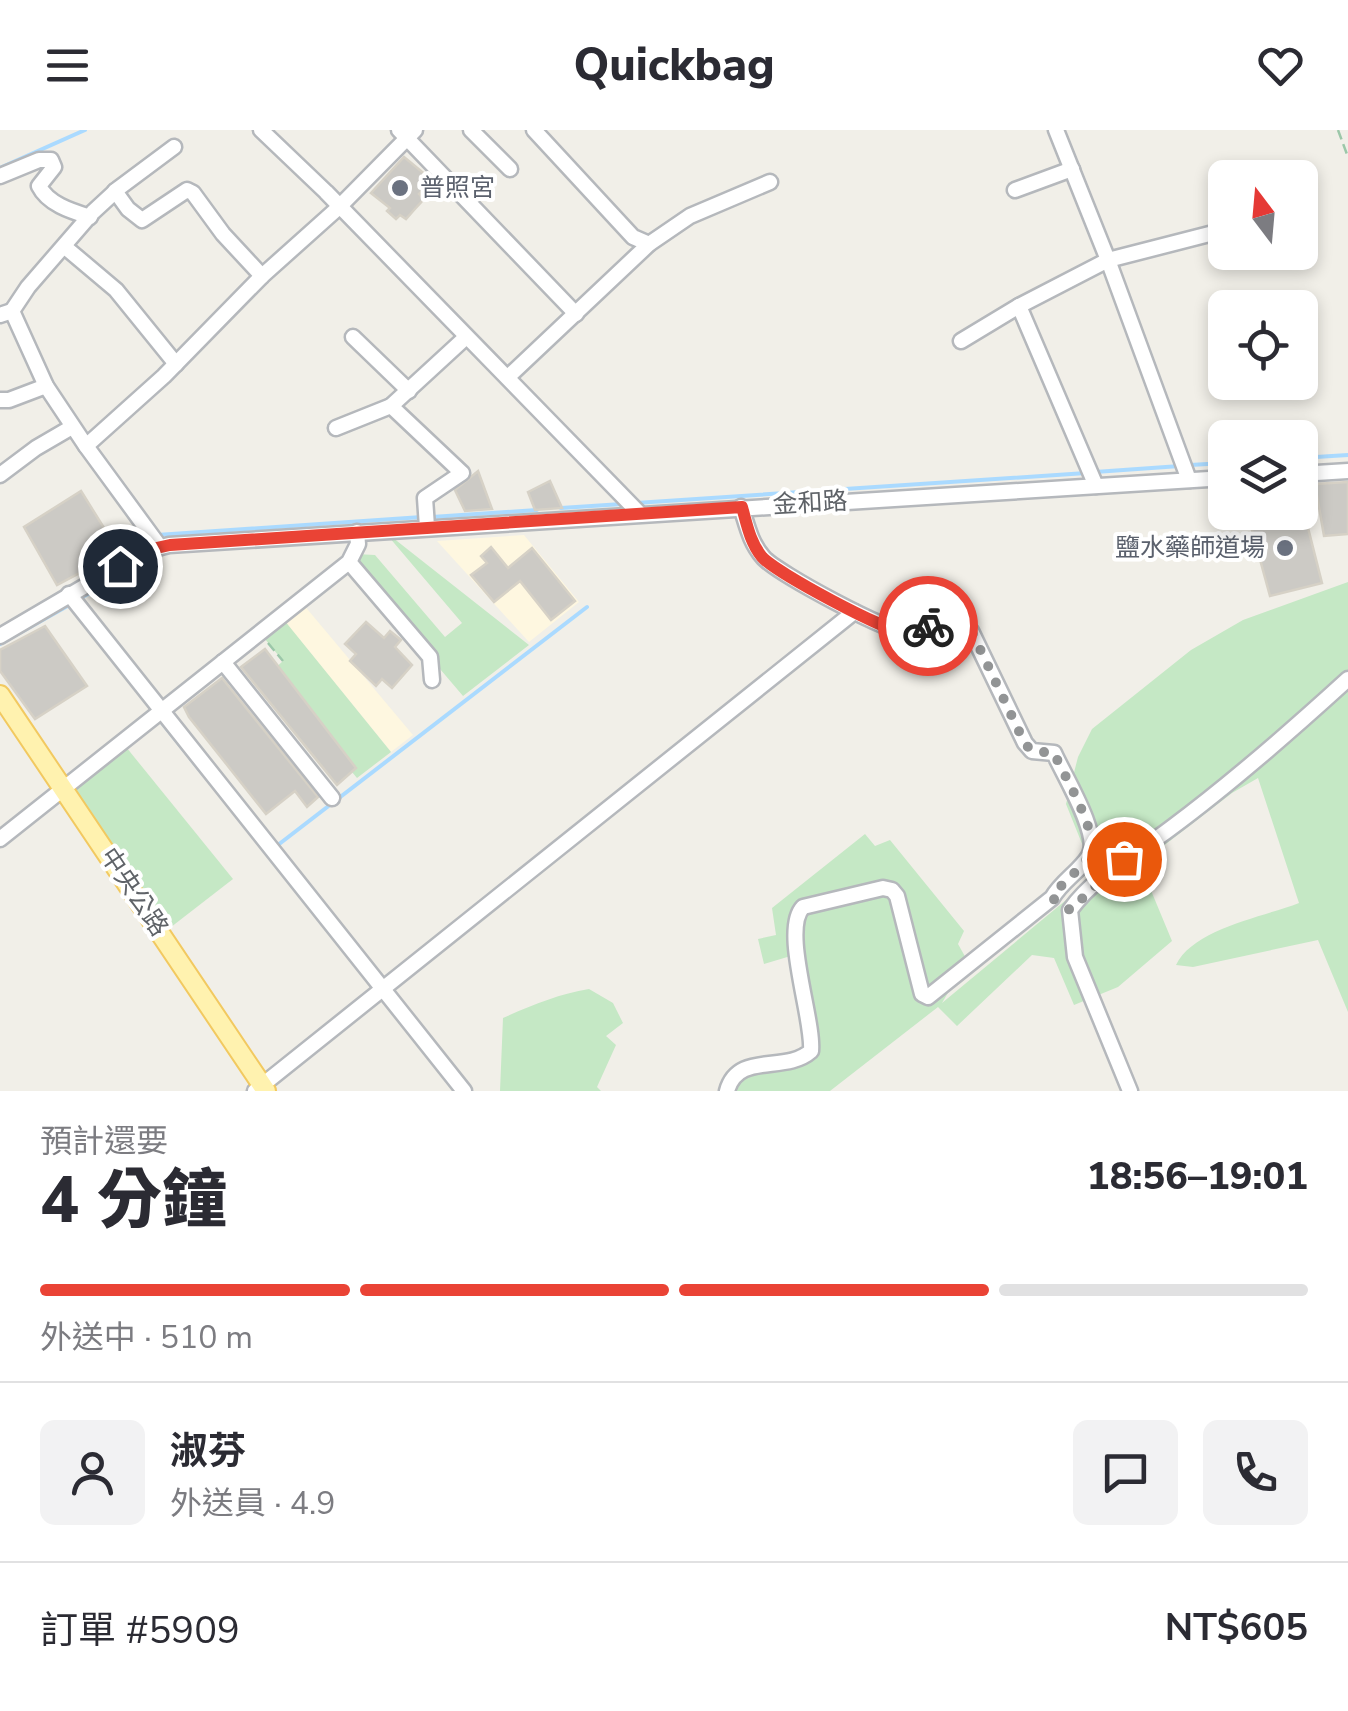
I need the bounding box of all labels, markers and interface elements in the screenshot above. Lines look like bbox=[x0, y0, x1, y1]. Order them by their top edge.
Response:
text: Quickbag bbox=[573, 35, 775, 96]
icon: menu bbox=[40, 38, 95, 93]
icon: heart bbox=[1253, 38, 1308, 93]
north arrow bbox=[1208, 160, 1318, 270]
map controls bbox=[1208, 160, 1318, 530]
place label: 普照宮 bbox=[420, 171, 495, 205]
marker: 普照宮 bbox=[389, 177, 411, 199]
button: locate bbox=[1208, 290, 1318, 400]
button: layers bbox=[1208, 420, 1318, 530]
street label: 金和路 bbox=[772, 484, 848, 522]
pin bbox=[78, 524, 163, 609]
place label: 鹽水藥師道場 bbox=[1115, 531, 1265, 565]
marker: 鹽水藥師道場 bbox=[1274, 537, 1296, 559]
icon: home bbox=[93, 539, 148, 594]
courier bbox=[878, 576, 978, 676]
icon: bike bbox=[901, 599, 956, 654]
pin bbox=[1082, 817, 1167, 902]
icon: bag bbox=[1097, 832, 1152, 887]
street label: 中央公路 bbox=[92, 841, 176, 943]
text: 預計還要 bbox=[40, 1120, 168, 1163]
text: 18:56–19:01 bbox=[1087, 1151, 1308, 1202]
text: 4 分鐘 bbox=[40, 1156, 227, 1245]
text: 外送中 · 510 m bbox=[40, 1316, 253, 1359]
button: person bbox=[40, 1420, 145, 1525]
button: chat bbox=[1073, 1420, 1178, 1525]
button: phone bbox=[1203, 1420, 1308, 1525]
text: 淑芬 bbox=[170, 1426, 246, 1477]
text: 外送員 · 4.9 bbox=[170, 1482, 335, 1525]
text: NT$605 bbox=[1165, 1602, 1308, 1653]
text: 訂單 #5909 bbox=[40, 1605, 240, 1656]

